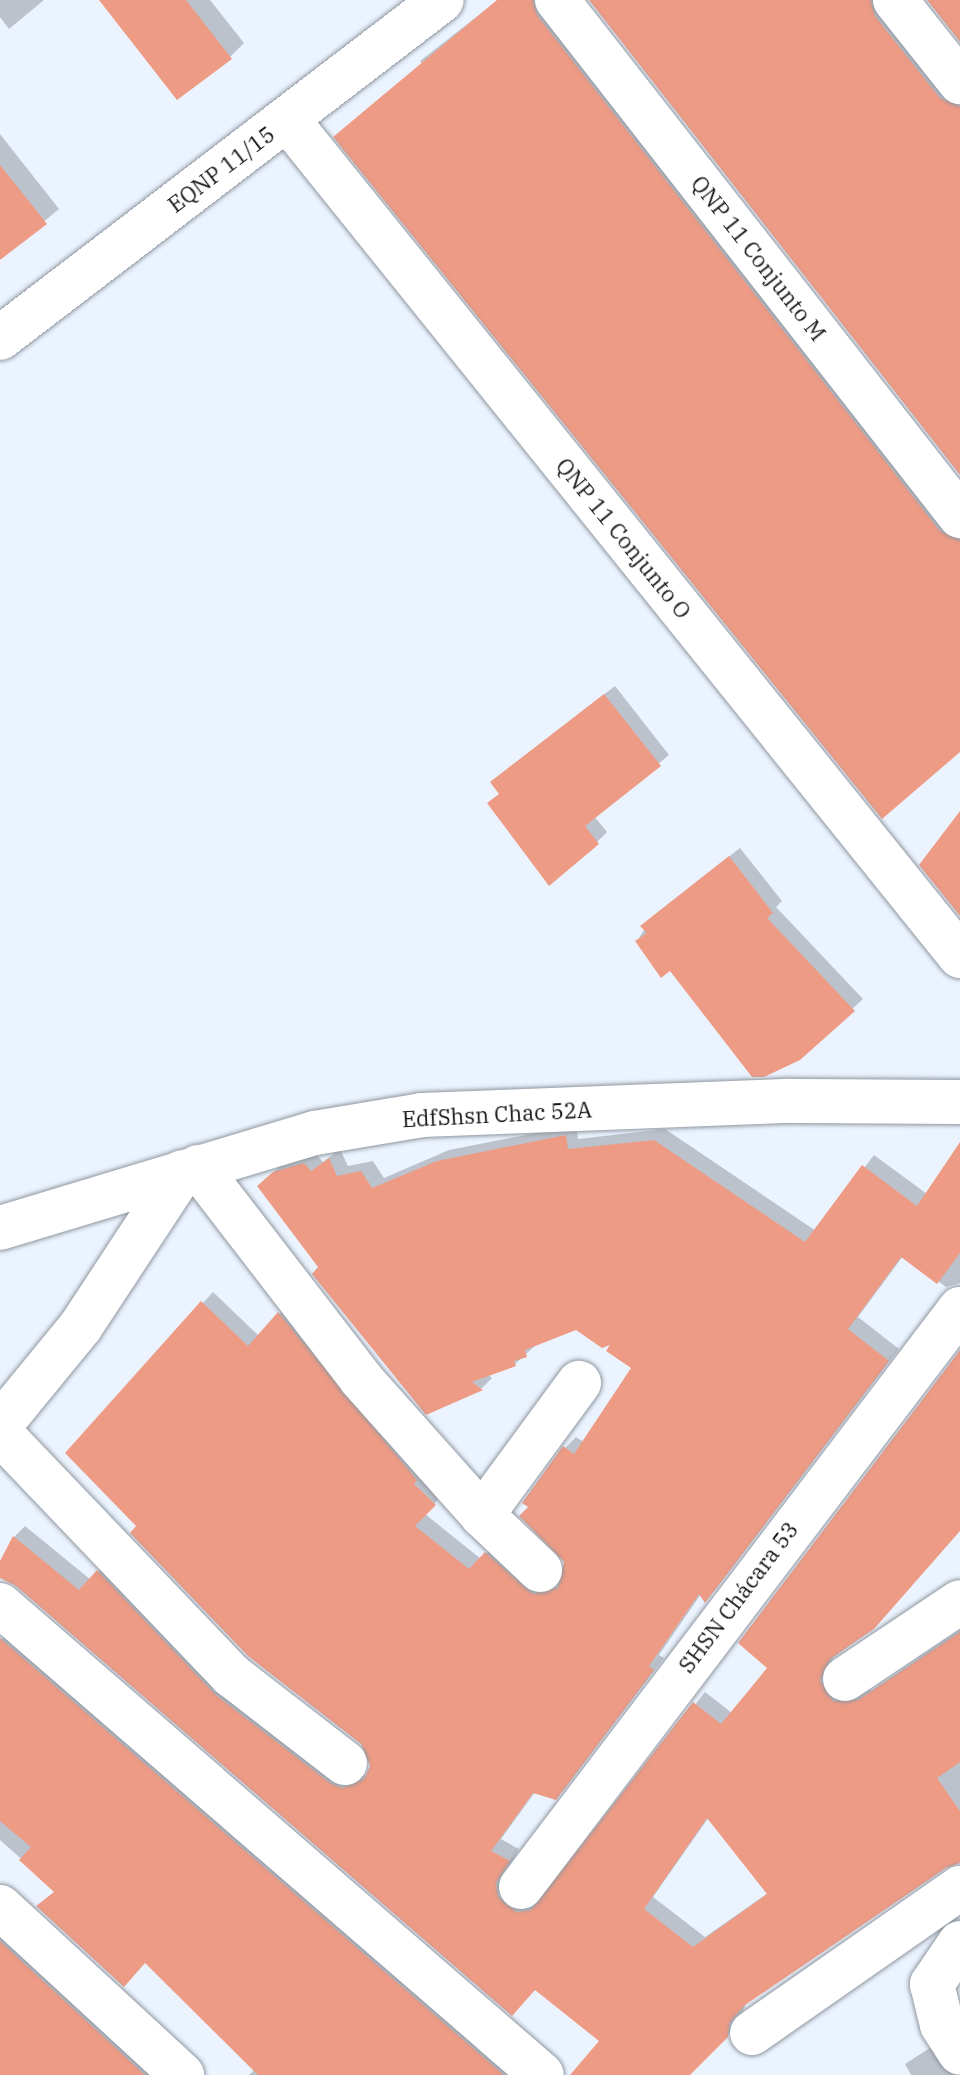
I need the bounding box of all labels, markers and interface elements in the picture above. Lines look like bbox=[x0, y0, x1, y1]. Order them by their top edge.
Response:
street label: EQNP 11/15 bbox=[162, 120, 280, 218]
street label: QNP 11 Conjunto M bbox=[686, 170, 832, 346]
street label: QNP 11 Conjunto O bbox=[551, 452, 697, 624]
street label: EdfShsn Chac 52A bbox=[401, 1096, 593, 1132]
street label: SHSN Chácara 53 bbox=[673, 1516, 803, 1678]

